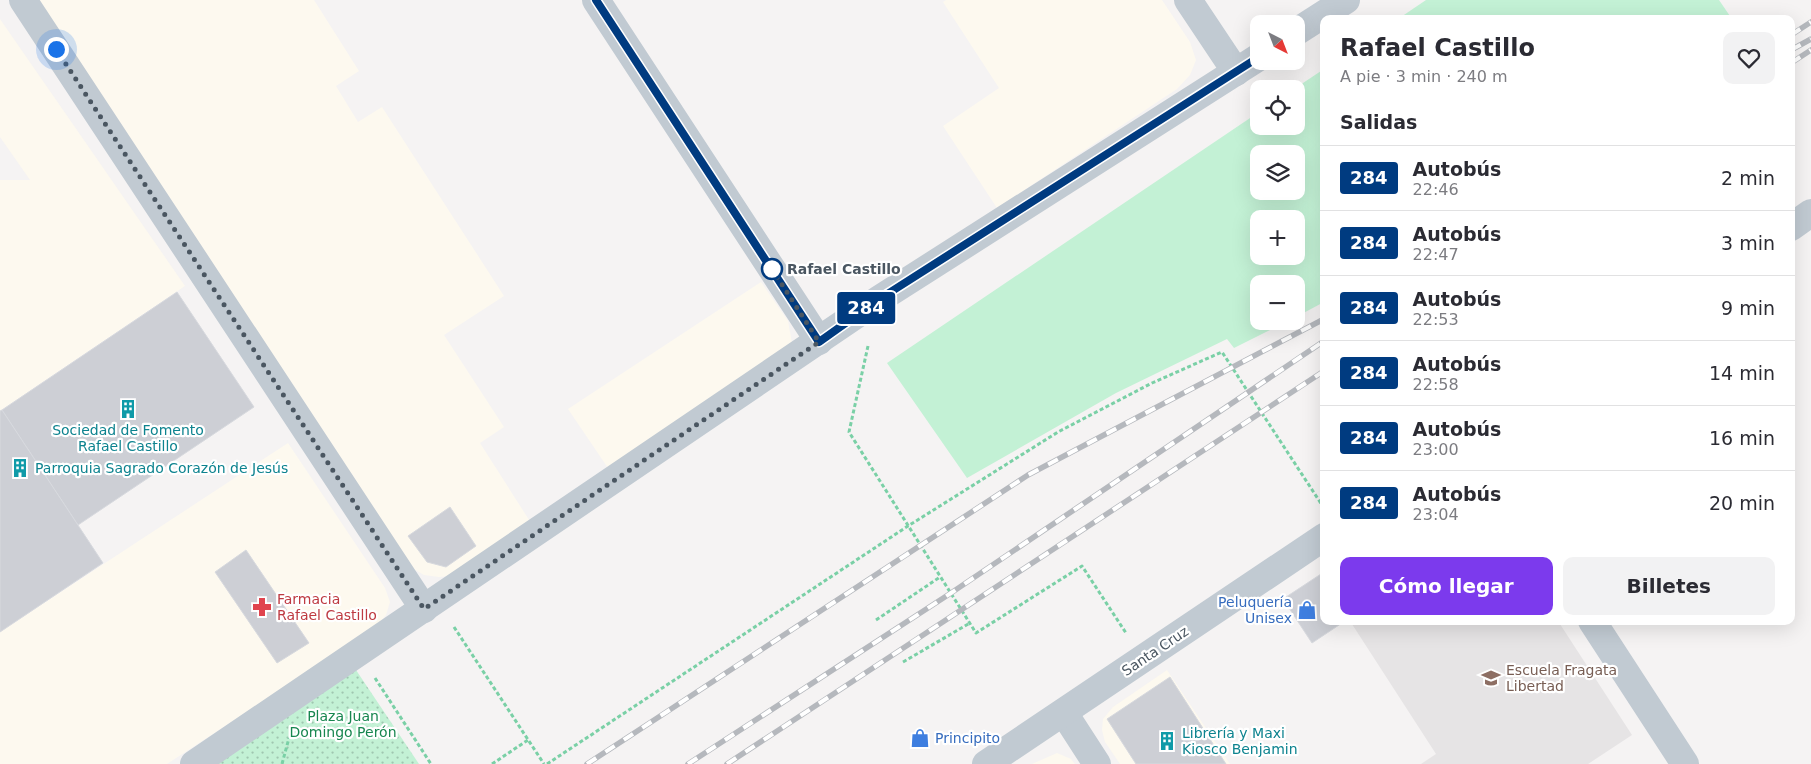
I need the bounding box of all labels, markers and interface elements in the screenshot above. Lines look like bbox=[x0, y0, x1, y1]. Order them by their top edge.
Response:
north arrow bbox=[1250, 15, 1305, 70]
map controls bbox=[1250, 15, 1305, 330]
button: heart bbox=[1723, 32, 1775, 84]
text: Rafael Castillo bbox=[1340, 34, 1535, 62]
your location bbox=[44, 37, 69, 62]
text: A pie · 3 min · 240 m bbox=[1340, 67, 1508, 86]
button: locate bbox=[1250, 80, 1305, 135]
text: Salidas bbox=[1340, 111, 1417, 133]
button: layers bbox=[1250, 145, 1305, 200]
text: Autobús bbox=[1413, 158, 1501, 180]
text: 284 bbox=[1350, 167, 1388, 188]
text: 2 min bbox=[1721, 167, 1775, 189]
text: 22:46 bbox=[1413, 180, 1459, 199]
button: + bbox=[1250, 210, 1305, 265]
text: Autobús bbox=[1413, 223, 1501, 245]
text: 284 bbox=[1350, 232, 1388, 253]
text: 3 min bbox=[1721, 232, 1775, 254]
text: 22:47 bbox=[1413, 245, 1459, 264]
marker: Rafael Castillo bbox=[761, 258, 783, 280]
place label: Rafael Castillo bbox=[787, 261, 901, 277]
button: − bbox=[1250, 275, 1305, 330]
text: Autobús bbox=[1413, 288, 1501, 310]
line badge: 284 bbox=[837, 292, 895, 324]
text: 284 bbox=[847, 297, 885, 318]
text: 284 bbox=[1350, 297, 1388, 318]
text: 9 min bbox=[1721, 297, 1775, 319]
text: 22:53 bbox=[1413, 310, 1459, 329]
text: Autobús bbox=[1413, 353, 1501, 375]
text: 284 bbox=[1350, 362, 1388, 383]
text: 14 min bbox=[1709, 362, 1775, 384]
text: 22:58 bbox=[1413, 375, 1459, 394]
building icon: Sociedad de Fomento Rafael Castillo bbox=[117, 398, 139, 420]
text: Autobús bbox=[1413, 418, 1501, 440]
place label: Sociedad de Fomento Rafael Castillo bbox=[52, 422, 204, 454]
text: 284 bbox=[1350, 427, 1388, 448]
text: 16 min bbox=[1709, 427, 1775, 449]
text: 23:00 bbox=[1413, 440, 1459, 459]
building icon: Parroquia Sagrado Corazón de Jesús bbox=[9, 457, 31, 479]
place label: Parroquia Sagrado Corazón de Jesús bbox=[35, 460, 288, 476]
text: Autobús bbox=[1413, 483, 1501, 505]
text: 284 bbox=[1350, 492, 1388, 513]
text: 20 min bbox=[1709, 492, 1775, 514]
text: 23:04 bbox=[1413, 505, 1459, 524]
button: Cómo llegar bbox=[1340, 557, 1553, 615]
button: Billetes bbox=[1563, 557, 1775, 615]
place label: Farmacia Rafael Castillo bbox=[277, 591, 377, 623]
place label: Peluquería Unisex bbox=[1218, 594, 1292, 626]
pharmacy icon: Farmacia Rafael Castillo bbox=[251, 596, 273, 618]
shop icon: Peluquería Unisex bbox=[1296, 599, 1318, 621]
street label: Santa Cruz bbox=[1119, 623, 1191, 679]
place label: Escuela Fragata Libertad bbox=[1506, 662, 1617, 694]
school or university icon: Escuela Fragata Libertad bbox=[1480, 667, 1502, 689]
park label: Plaza Juan Domingo Perón bbox=[289, 708, 397, 740]
place label: Librería y Maxi Kiosco Benjamin bbox=[1182, 725, 1298, 757]
shop icon: Principito bbox=[909, 727, 931, 749]
place label: Principito bbox=[935, 730, 1000, 746]
building icon: Librería y Maxi Kiosco Benjamin bbox=[1156, 730, 1178, 752]

